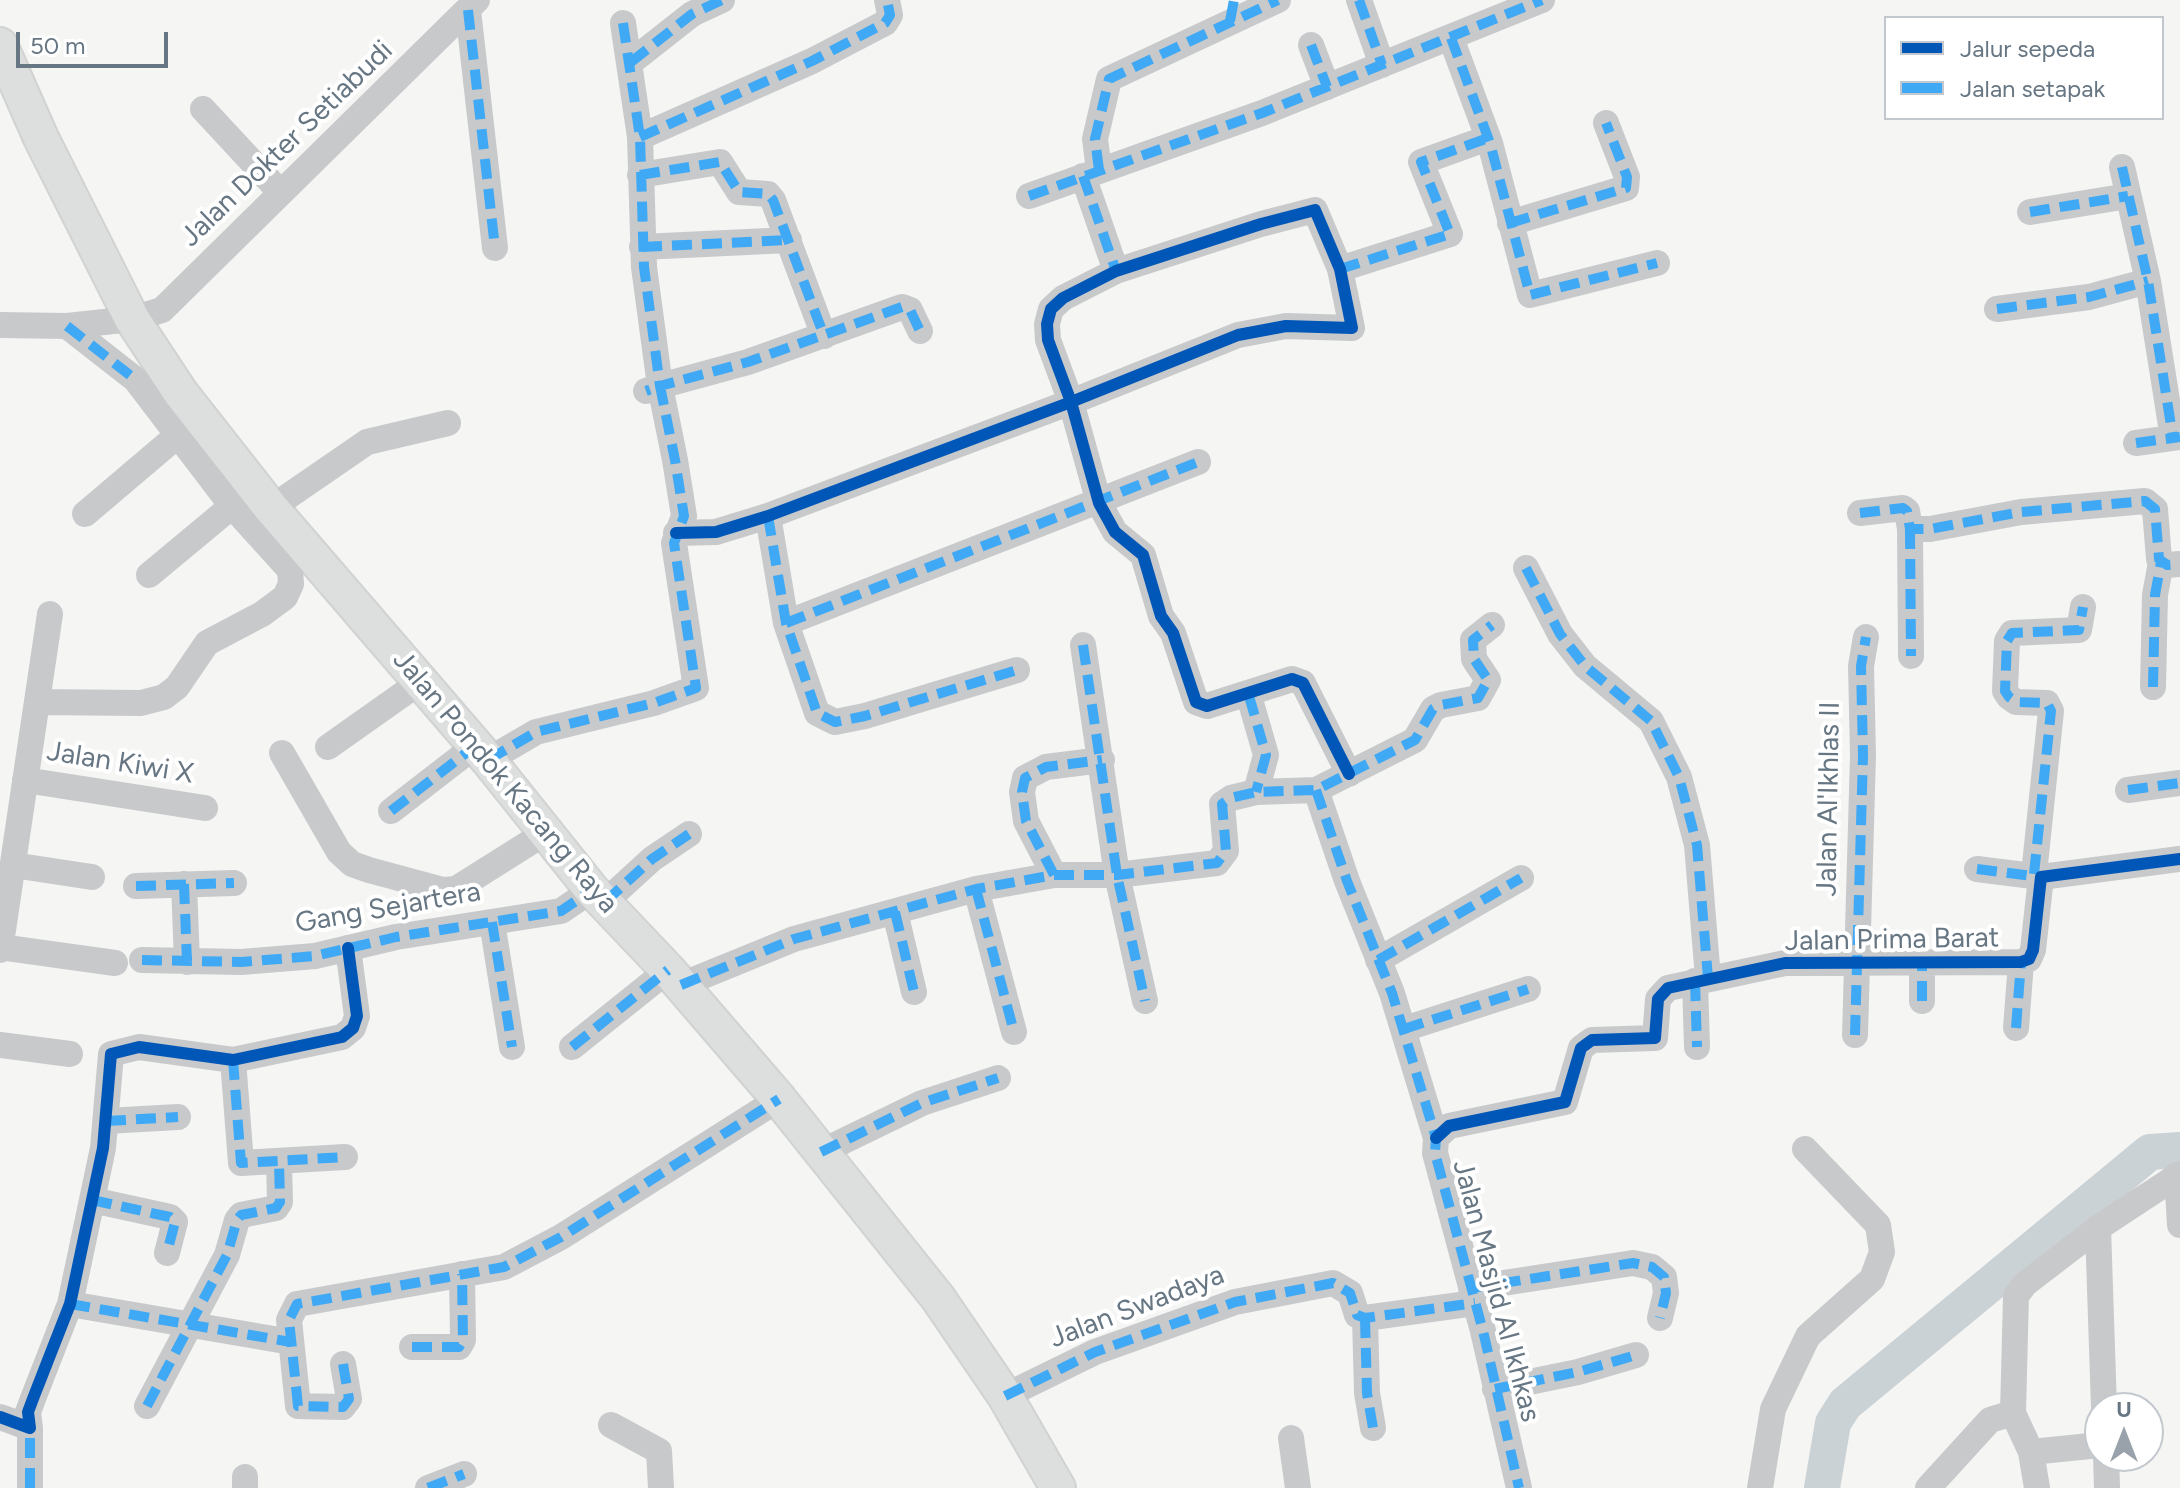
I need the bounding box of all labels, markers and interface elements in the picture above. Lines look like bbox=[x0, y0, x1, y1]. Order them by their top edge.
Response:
scale bar bbox=[20, 16, 172, 66]
legend bbox=[1884, 16, 2164, 120]
text: 50 m bbox=[30, 31, 86, 60]
street label: Jalan Dokter Setiabudi bbox=[174, 34, 400, 254]
text: Jalur sepeda bbox=[1960, 34, 2095, 63]
text: Jalan setapak bbox=[1960, 74, 2105, 103]
street label: Jalan Pondok Kacang Raya bbox=[385, 644, 625, 920]
street label: Jalan Al'Ikhlas II bbox=[1811, 701, 1847, 897]
street label: Jalan Kiwi X bbox=[44, 735, 196, 791]
street label: Gang Sejartera bbox=[293, 875, 483, 941]
street label: Jalan Prima Barat bbox=[1784, 921, 2000, 959]
street label: Jalan Masjid Al Ikhkas bbox=[1445, 1157, 1547, 1425]
street label: Jalan Swadaya bbox=[1045, 1258, 1229, 1356]
north arrow bbox=[2084, 1392, 2164, 1472]
text: U bbox=[2116, 1396, 2132, 1423]

